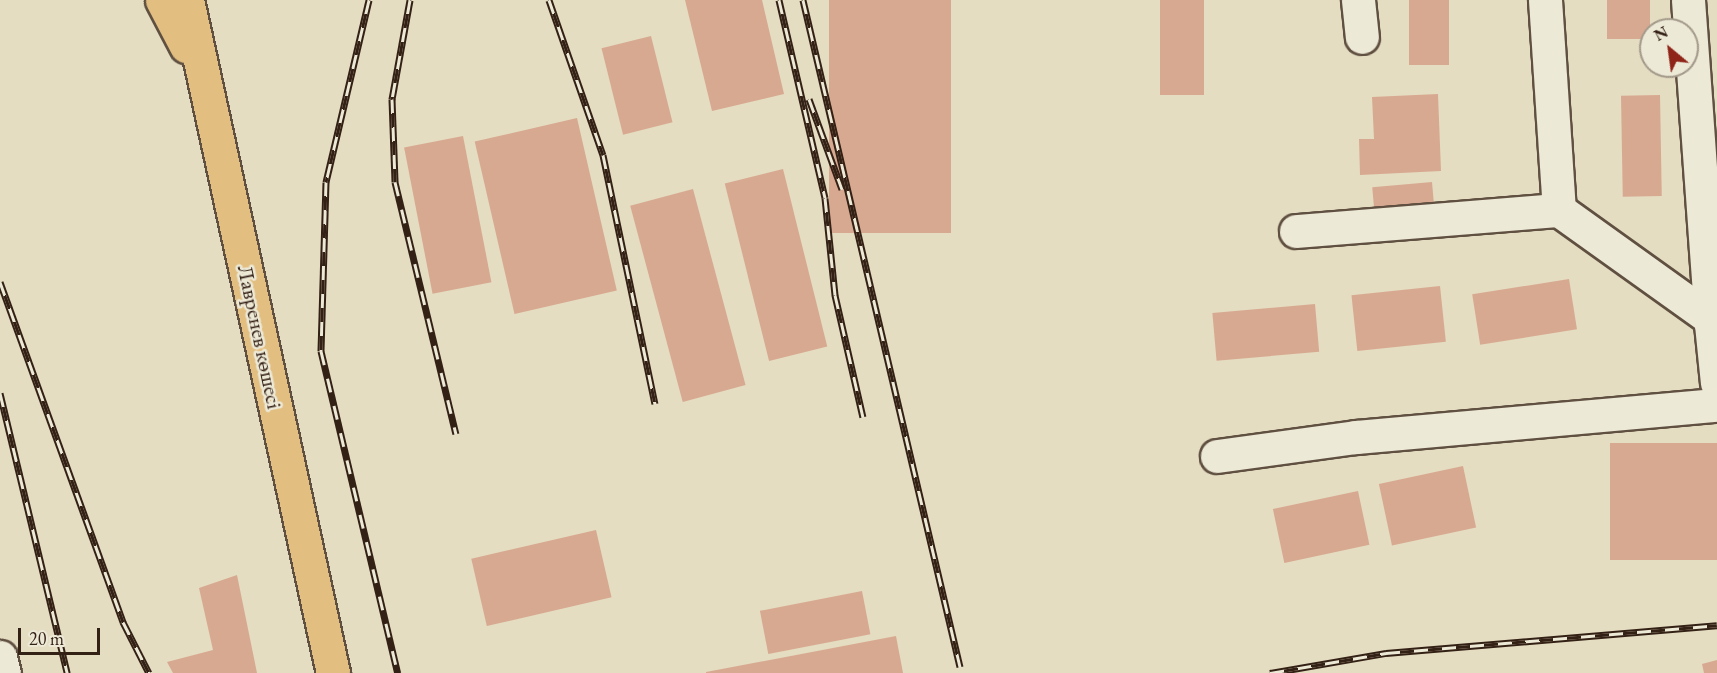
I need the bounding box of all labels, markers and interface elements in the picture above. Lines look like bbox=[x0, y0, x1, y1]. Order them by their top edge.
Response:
north arrow bbox=[1639, 18, 1699, 78]
text: N bbox=[1650, 21, 1672, 46]
street label: Лавренев көшесі bbox=[232, 263, 288, 411]
scale bar bbox=[21, 616, 104, 654]
text: 20 m bbox=[29, 627, 64, 650]

